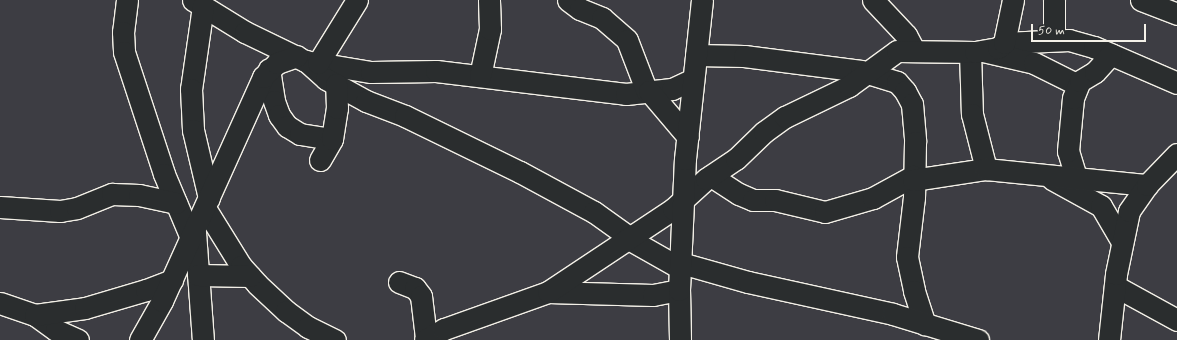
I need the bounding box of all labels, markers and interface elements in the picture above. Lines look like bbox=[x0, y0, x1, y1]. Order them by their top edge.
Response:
scale bar bbox=[1033, 16, 1148, 42]
text: 50 m bbox=[1038, 23, 1065, 39]

